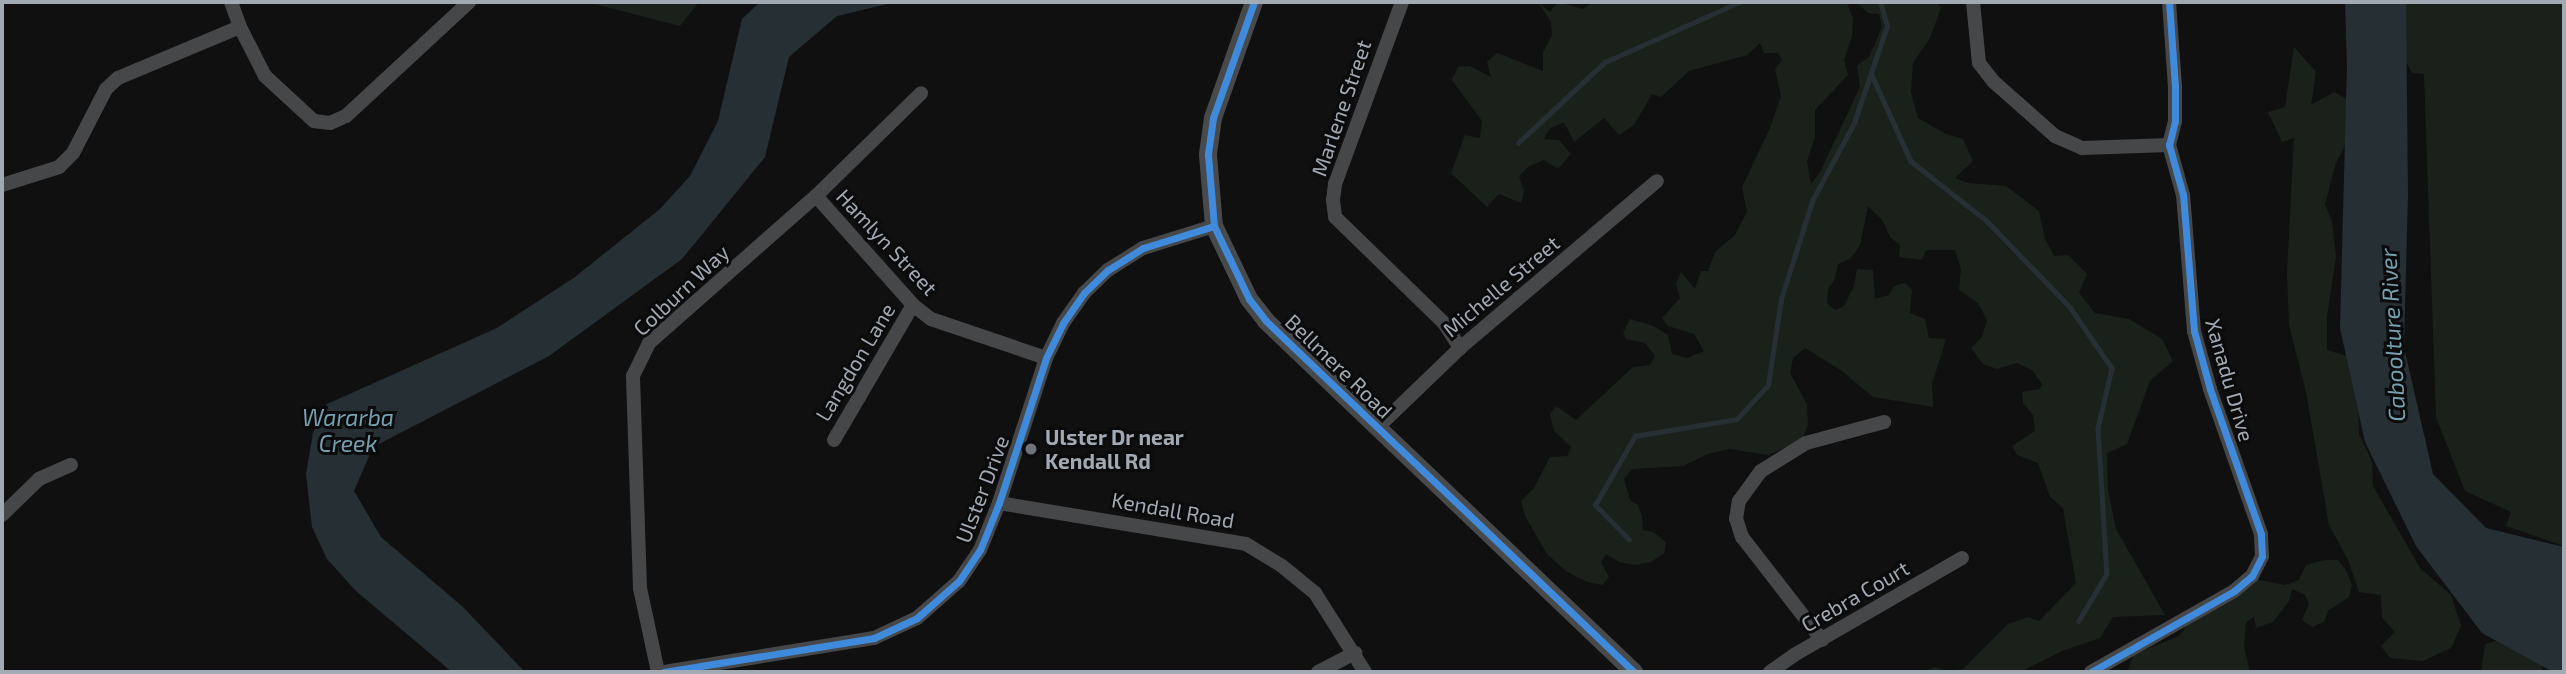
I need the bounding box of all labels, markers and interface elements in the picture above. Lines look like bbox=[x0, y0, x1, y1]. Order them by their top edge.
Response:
street label: Marlene Street bbox=[1306, 37, 1376, 179]
street label: Hamlyn Street bbox=[831, 184, 943, 300]
street label: Michelle Street bbox=[1438, 230, 1564, 342]
street label: Colburn Way bbox=[628, 239, 734, 341]
water label: Caboolture River bbox=[2374, 248, 2410, 422]
street label: Langdon Lane bbox=[810, 299, 900, 425]
street label: Bellmere Road bbox=[1280, 309, 1398, 423]
street label: Xanadu Drive bbox=[2200, 316, 2260, 444]
water label: Wararba Creek bbox=[302, 403, 394, 457]
place label: Ulster Dr near Kendall Rd bbox=[1045, 424, 1185, 474]
street label: Ulster Drive bbox=[950, 432, 1014, 546]
marker: Ulster Dr near Kendall Rd bbox=[1023, 441, 1039, 457]
street label: Kendall Road bbox=[1109, 487, 1237, 533]
street label: Crebra Court bbox=[1797, 555, 1913, 637]

